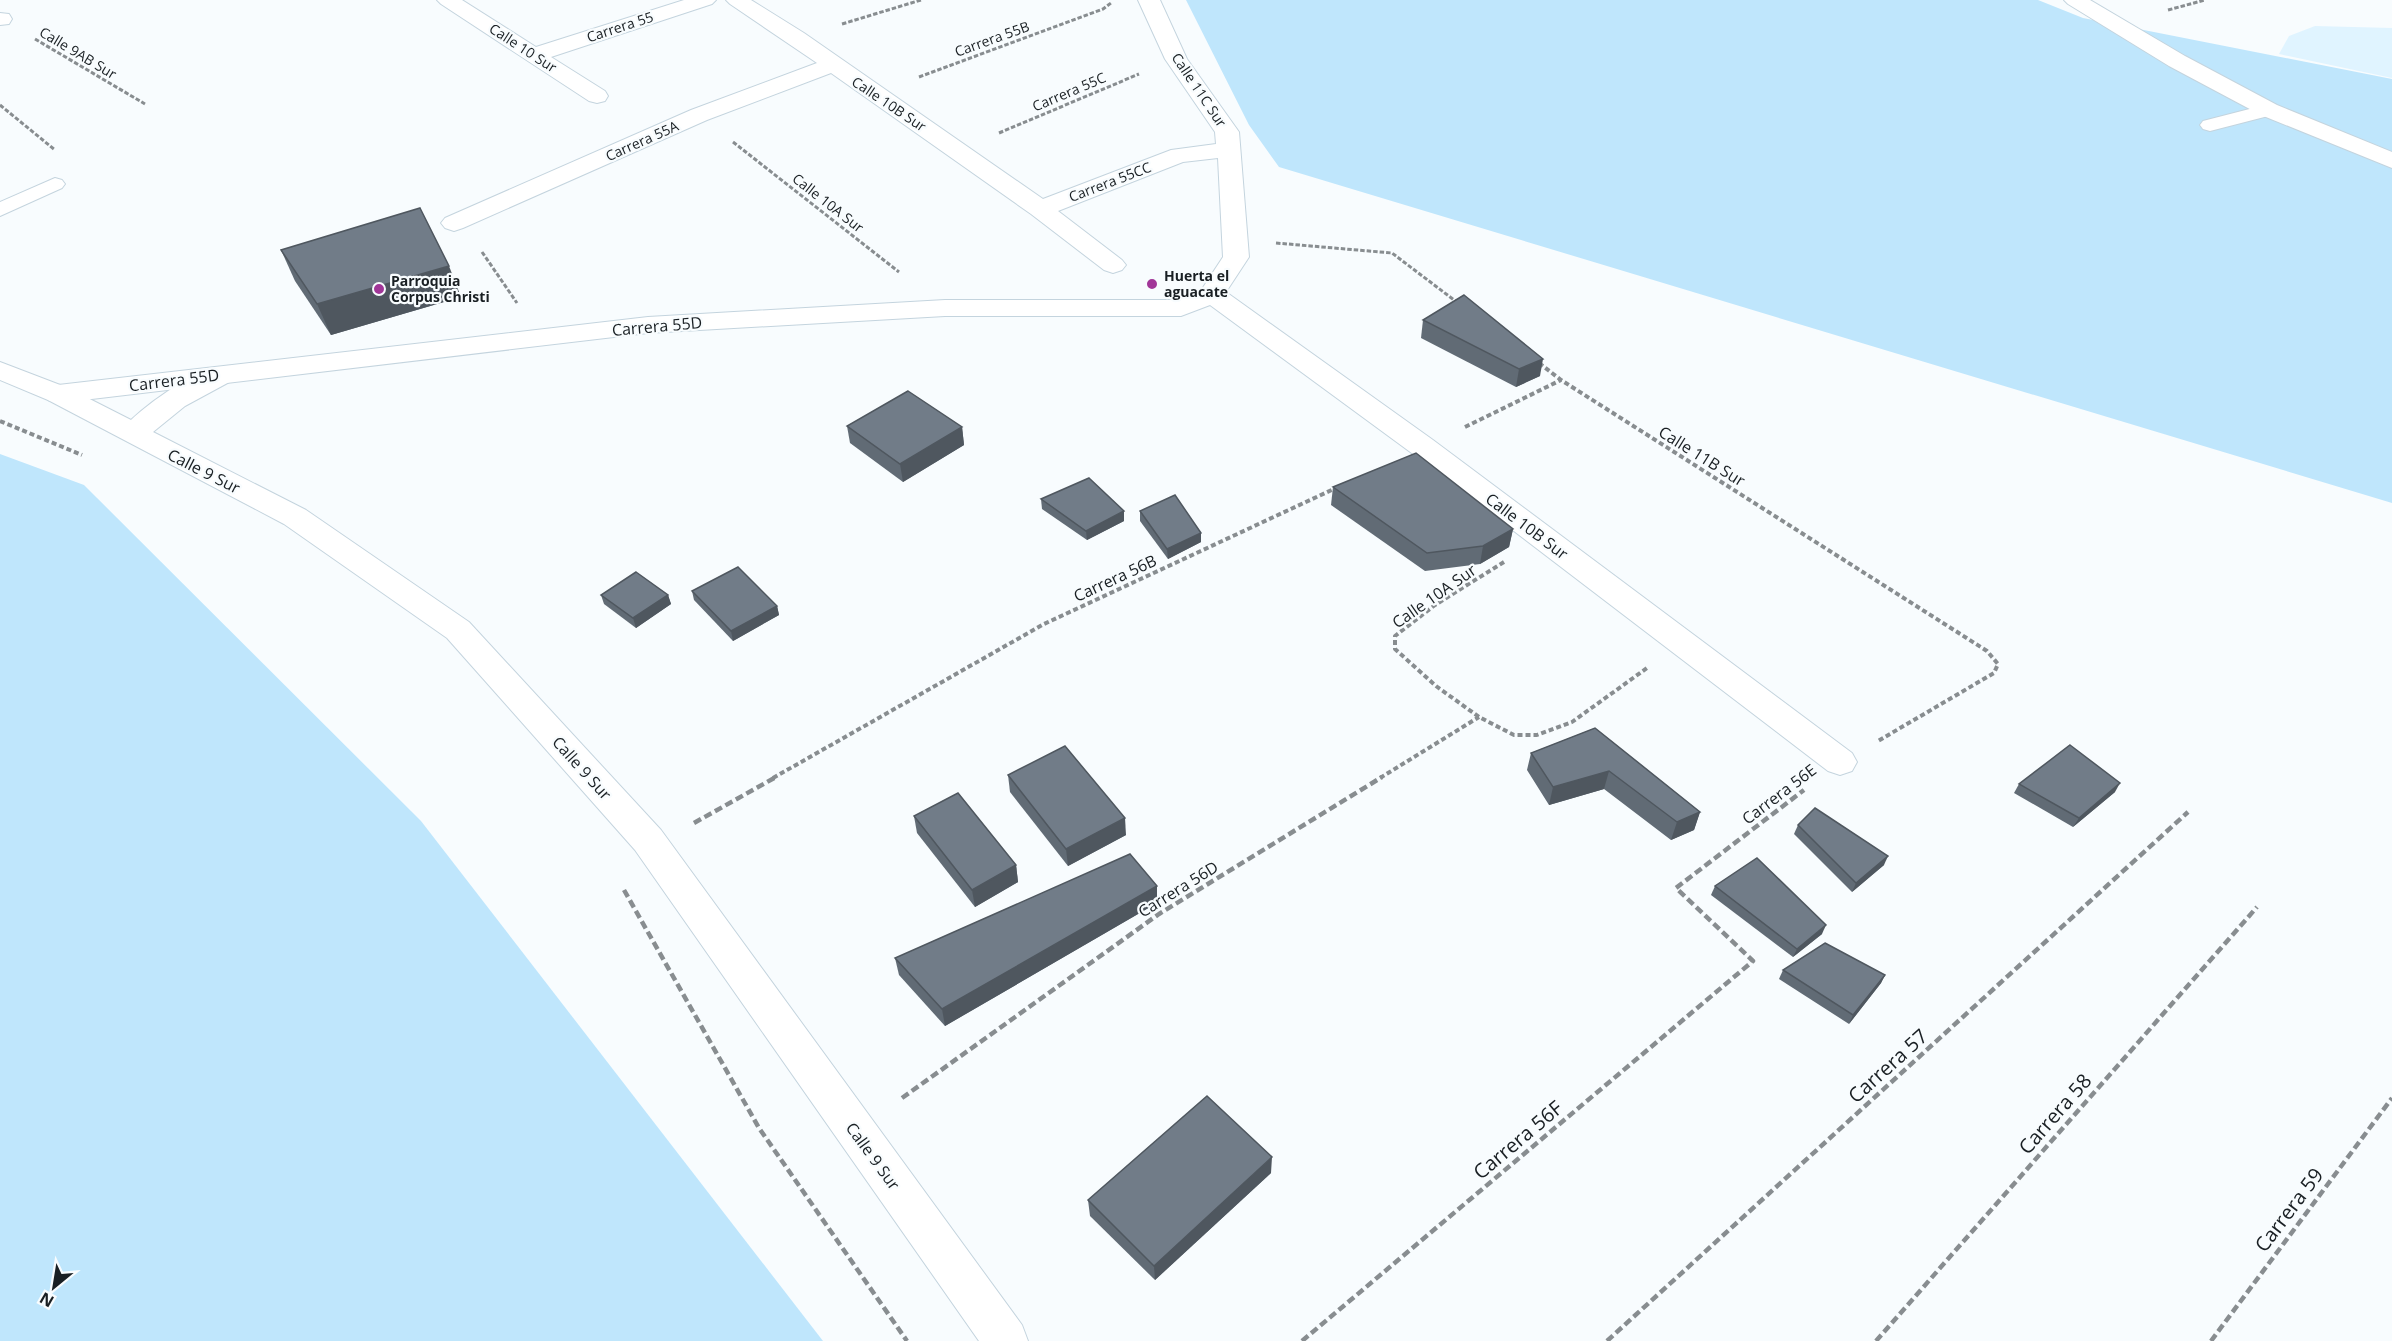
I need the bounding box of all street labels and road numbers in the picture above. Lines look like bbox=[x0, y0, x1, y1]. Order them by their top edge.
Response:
street label: Carrera 55 bbox=[584, 7, 656, 46]
street label: Carrera 55B bbox=[952, 16, 1032, 61]
street label: Calle 10 Sur bbox=[486, 19, 561, 77]
street label: Calle 9AB Sur bbox=[36, 22, 121, 83]
street label: Calle 11C Sur bbox=[1168, 49, 1231, 131]
street label: Carrera 55C bbox=[1029, 68, 1109, 115]
street label: Calle 10B Sur bbox=[848, 72, 930, 136]
street label: Carrera 55A bbox=[602, 116, 681, 165]
street label: Carrera 55CC bbox=[1066, 157, 1154, 206]
street label: Calle 10A Sur bbox=[789, 169, 868, 237]
street label: Carrera 55D bbox=[611, 311, 703, 341]
street label: Carrera 55D bbox=[128, 364, 220, 396]
street label: Calle 11B Sur bbox=[1655, 421, 1750, 492]
street label: Calle 9 Sur bbox=[164, 443, 244, 499]
street label: Calle 10B Sur bbox=[1481, 488, 1573, 565]
street label: Carrera 56B bbox=[1070, 549, 1160, 607]
street label: Calle 10A Sur bbox=[1388, 559, 1481, 633]
street label: Calle 9 Sur bbox=[548, 731, 617, 805]
street label: Carrera 56E bbox=[1737, 759, 1821, 829]
street label: Carrera 56D bbox=[1134, 856, 1222, 922]
street label: Carrera 57 bbox=[1842, 1023, 1933, 1109]
street label: Carrera 58 bbox=[2012, 1068, 2097, 1160]
street label: Carrera 56F bbox=[1467, 1094, 1568, 1185]
street label: Calle 9 Sur bbox=[841, 1118, 905, 1195]
street label: Carrera 59 bbox=[2248, 1162, 2329, 1257]

